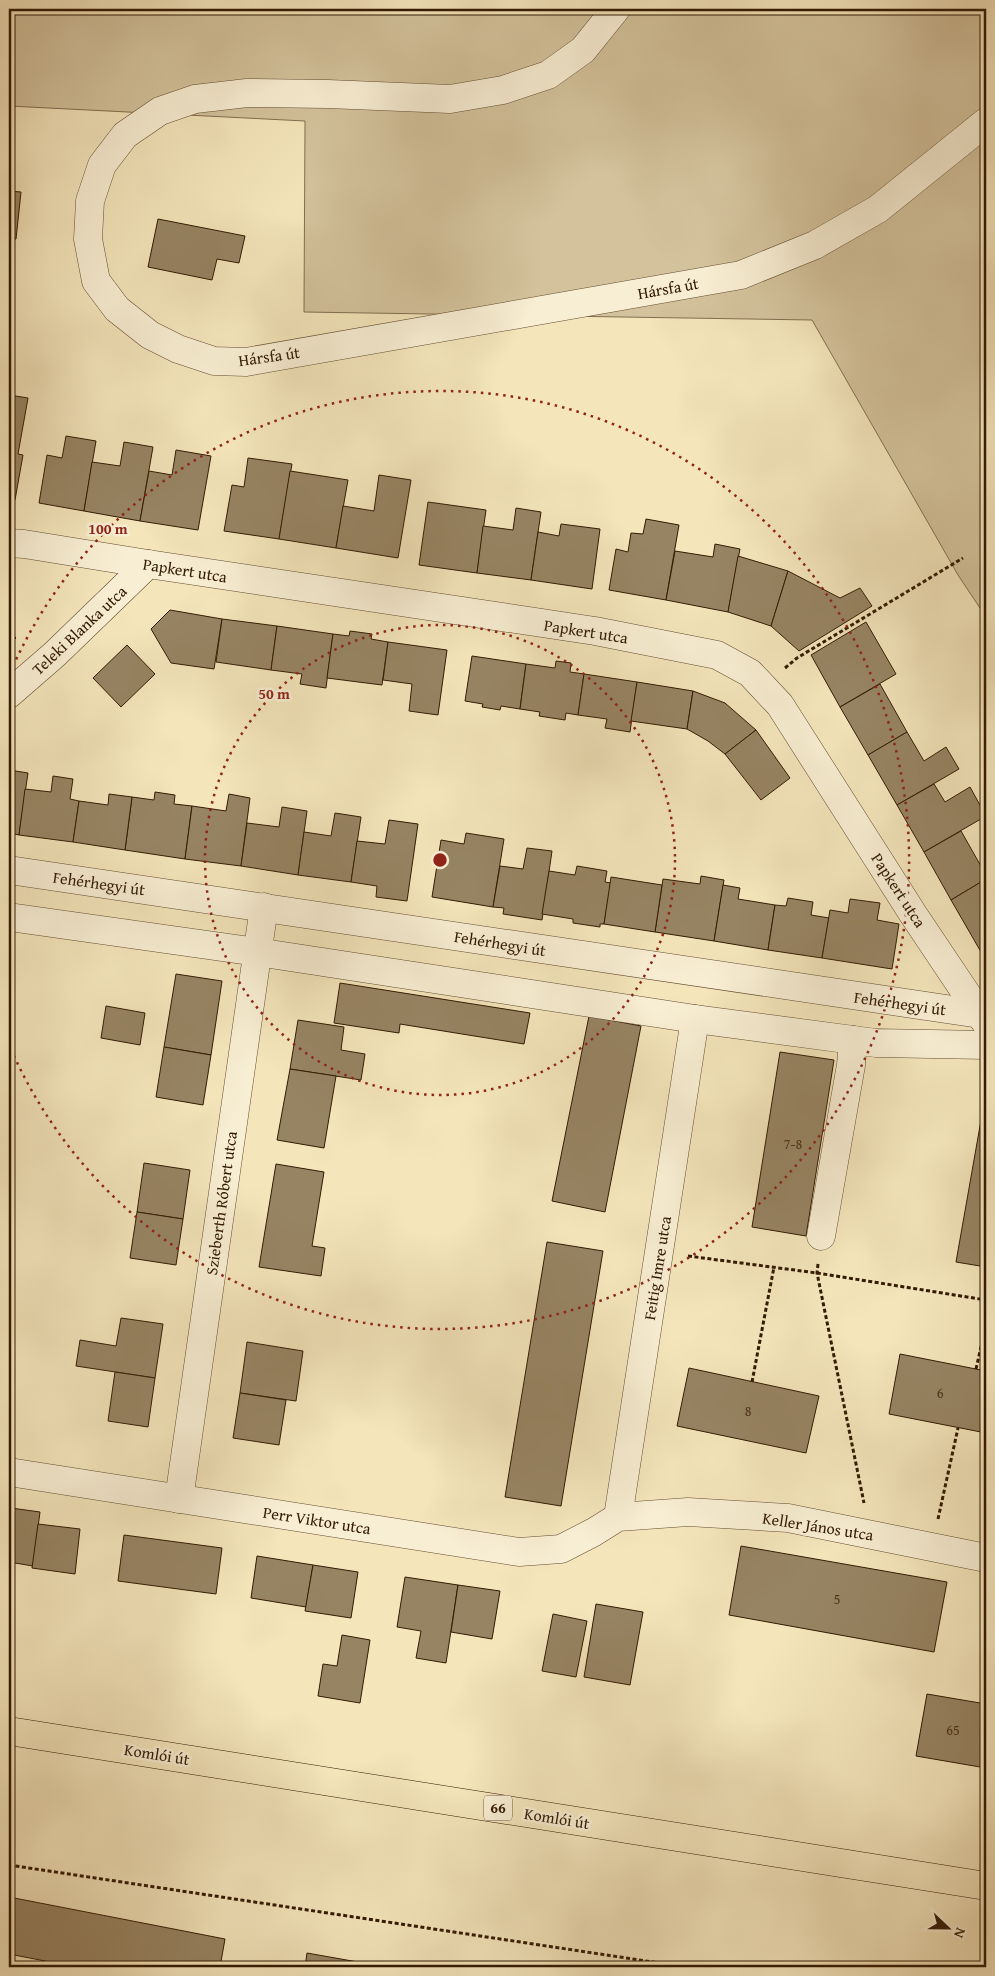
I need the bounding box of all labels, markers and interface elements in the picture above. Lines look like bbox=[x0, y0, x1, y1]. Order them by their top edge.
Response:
street label: Hársfa út bbox=[636, 271, 701, 305]
street label: Hársfa út bbox=[237, 340, 302, 372]
text: 100 m bbox=[88, 518, 128, 539]
street label: Papkert utca bbox=[141, 552, 229, 589]
street label: Teleki Blanka utca bbox=[26, 579, 132, 680]
street label: Papkert utca bbox=[542, 613, 630, 650]
text: 50 m bbox=[258, 683, 290, 704]
street label: Papkert utca bbox=[866, 848, 932, 932]
centre of rings bbox=[431, 851, 449, 869]
street label: Fehérhegyi út bbox=[52, 865, 147, 901]
street label: Fehérhegyi út bbox=[452, 924, 548, 962]
street label: Fehérhegyi út bbox=[853, 985, 948, 1021]
street label: Szieberth Róbert utca bbox=[199, 1129, 243, 1277]
house number: 7-8 bbox=[784, 1134, 802, 1154]
street label: Feitig Imre utca bbox=[637, 1214, 677, 1322]
house number: 6 bbox=[937, 1383, 944, 1403]
house number: 8 bbox=[745, 1401, 752, 1421]
street label: Perr Viktor utca bbox=[261, 1500, 373, 1540]
street label: Keller János utca bbox=[761, 1505, 876, 1547]
house number: 5 bbox=[834, 1589, 840, 1609]
house number: 65 bbox=[946, 1720, 960, 1740]
street label: Komlói út bbox=[123, 1737, 192, 1771]
road number: 66 bbox=[484, 1796, 512, 1820]
street label: Komlói út bbox=[523, 1801, 592, 1835]
north arrow bbox=[922, 1904, 972, 1954]
text: N bbox=[949, 1925, 971, 1942]

